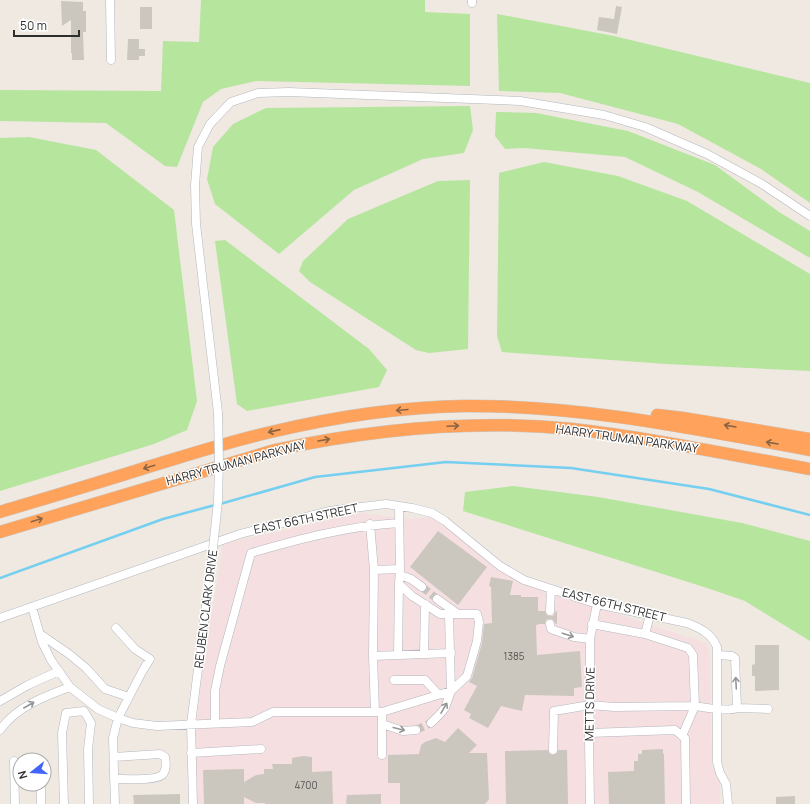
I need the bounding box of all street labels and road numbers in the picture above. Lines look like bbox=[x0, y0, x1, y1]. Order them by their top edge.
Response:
street label: HARRY TRUMAN PARKWAY bbox=[555, 420, 700, 457]
street label: HARRY TRUMAN PARKWAY bbox=[164, 436, 308, 489]
street label: EAST 66TH STREET bbox=[252, 499, 361, 538]
street label: REUBEN CLARK DRIVE bbox=[190, 549, 221, 669]
street label: EAST 66TH STREET bbox=[560, 583, 669, 626]
street label: METTS DRIVE bbox=[580, 667, 599, 741]

